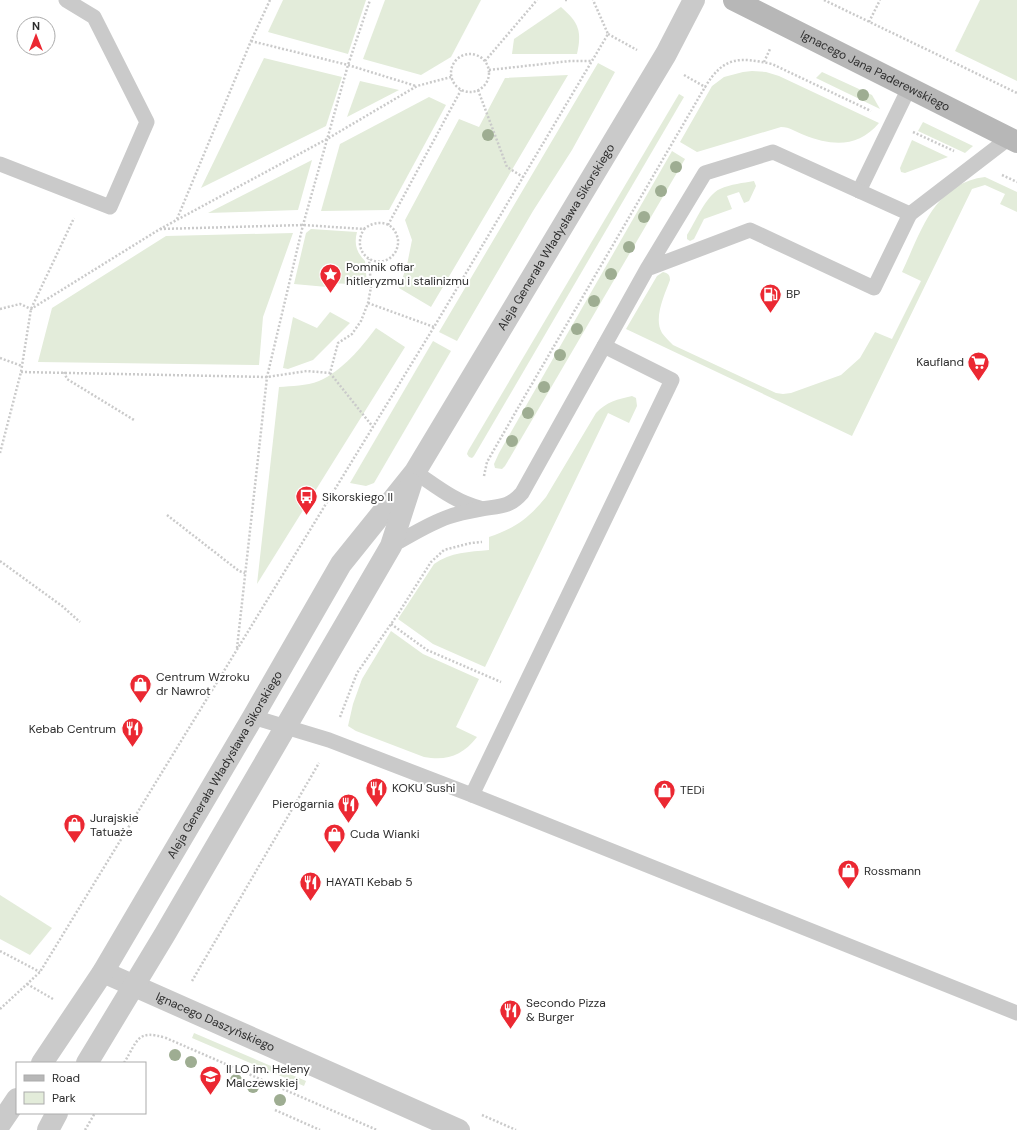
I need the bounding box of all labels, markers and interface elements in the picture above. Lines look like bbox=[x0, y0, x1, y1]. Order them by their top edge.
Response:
north arrow bbox=[16, 16, 56, 56]
text: N bbox=[32, 19, 40, 33]
street label: Ignacego Jana Paderewskiego bbox=[798, 27, 953, 115]
street label: Aleja Generała Władysława Sikorskiego bbox=[494, 141, 618, 333]
place label: Pomnik ofiar hitleryzmu i stalinizmu bbox=[346, 259, 469, 289]
place icon: Pomnik ofiar hitleryzmu i stalinizmu bbox=[317, 261, 343, 294]
fuel station icon: BP bbox=[757, 281, 783, 314]
place label: BP bbox=[786, 286, 800, 302]
supermarket icon: Kaufland bbox=[966, 349, 992, 382]
place label: Kaufland bbox=[916, 354, 964, 370]
bus stop icon: Sikorskiego II bbox=[294, 484, 320, 517]
place label: Sikorskiego II bbox=[322, 489, 393, 505]
street label: Aleja Generała Władysława Sikorskiego bbox=[163, 668, 286, 862]
place label: Centrum Wzroku dr Nawrot bbox=[156, 669, 250, 699]
shop icon: Centrum Wzroku dr Nawrot bbox=[128, 671, 154, 704]
restaurant icon: Kebab Centrum bbox=[119, 716, 145, 749]
place label: Kebab Centrum bbox=[29, 721, 116, 737]
restaurant icon: KOKU Sushi bbox=[364, 775, 390, 808]
shop icon: TEDi bbox=[652, 777, 678, 810]
place label: KOKU Sushi bbox=[392, 780, 456, 796]
place label: TEDi bbox=[680, 782, 705, 798]
restaurant icon: Pierogarnia bbox=[336, 791, 362, 824]
place label: Pierogarnia bbox=[272, 796, 334, 812]
place label: Jurajskie Tatuaże bbox=[90, 810, 139, 840]
shop icon: Jurajskie Tatuaże bbox=[62, 812, 88, 845]
shop icon: Cuda Wianki bbox=[322, 821, 348, 854]
place label: Cuda Wianki bbox=[350, 826, 420, 842]
shop icon: Rossmann bbox=[836, 858, 862, 891]
place label: Rossmann bbox=[864, 863, 921, 879]
restaurant icon: HAYATI Kebab 5 bbox=[297, 869, 323, 902]
place label: HAYATI Kebab 5 bbox=[326, 874, 413, 890]
street label: Ignacego Daszyńskiego bbox=[153, 988, 277, 1055]
place label: Secondo Pizza & Burger bbox=[526, 995, 606, 1025]
restaurant icon: Secondo Pizza & Burger bbox=[497, 997, 523, 1030]
place label: II LO im. Heleny Malczewskiej bbox=[226, 1061, 310, 1091]
legend bbox=[16, 1062, 146, 1114]
school or university icon: II LO im. Heleny Malczewskiej bbox=[198, 1063, 224, 1096]
text: Road bbox=[52, 1070, 80, 1086]
text: Park bbox=[52, 1090, 76, 1106]

